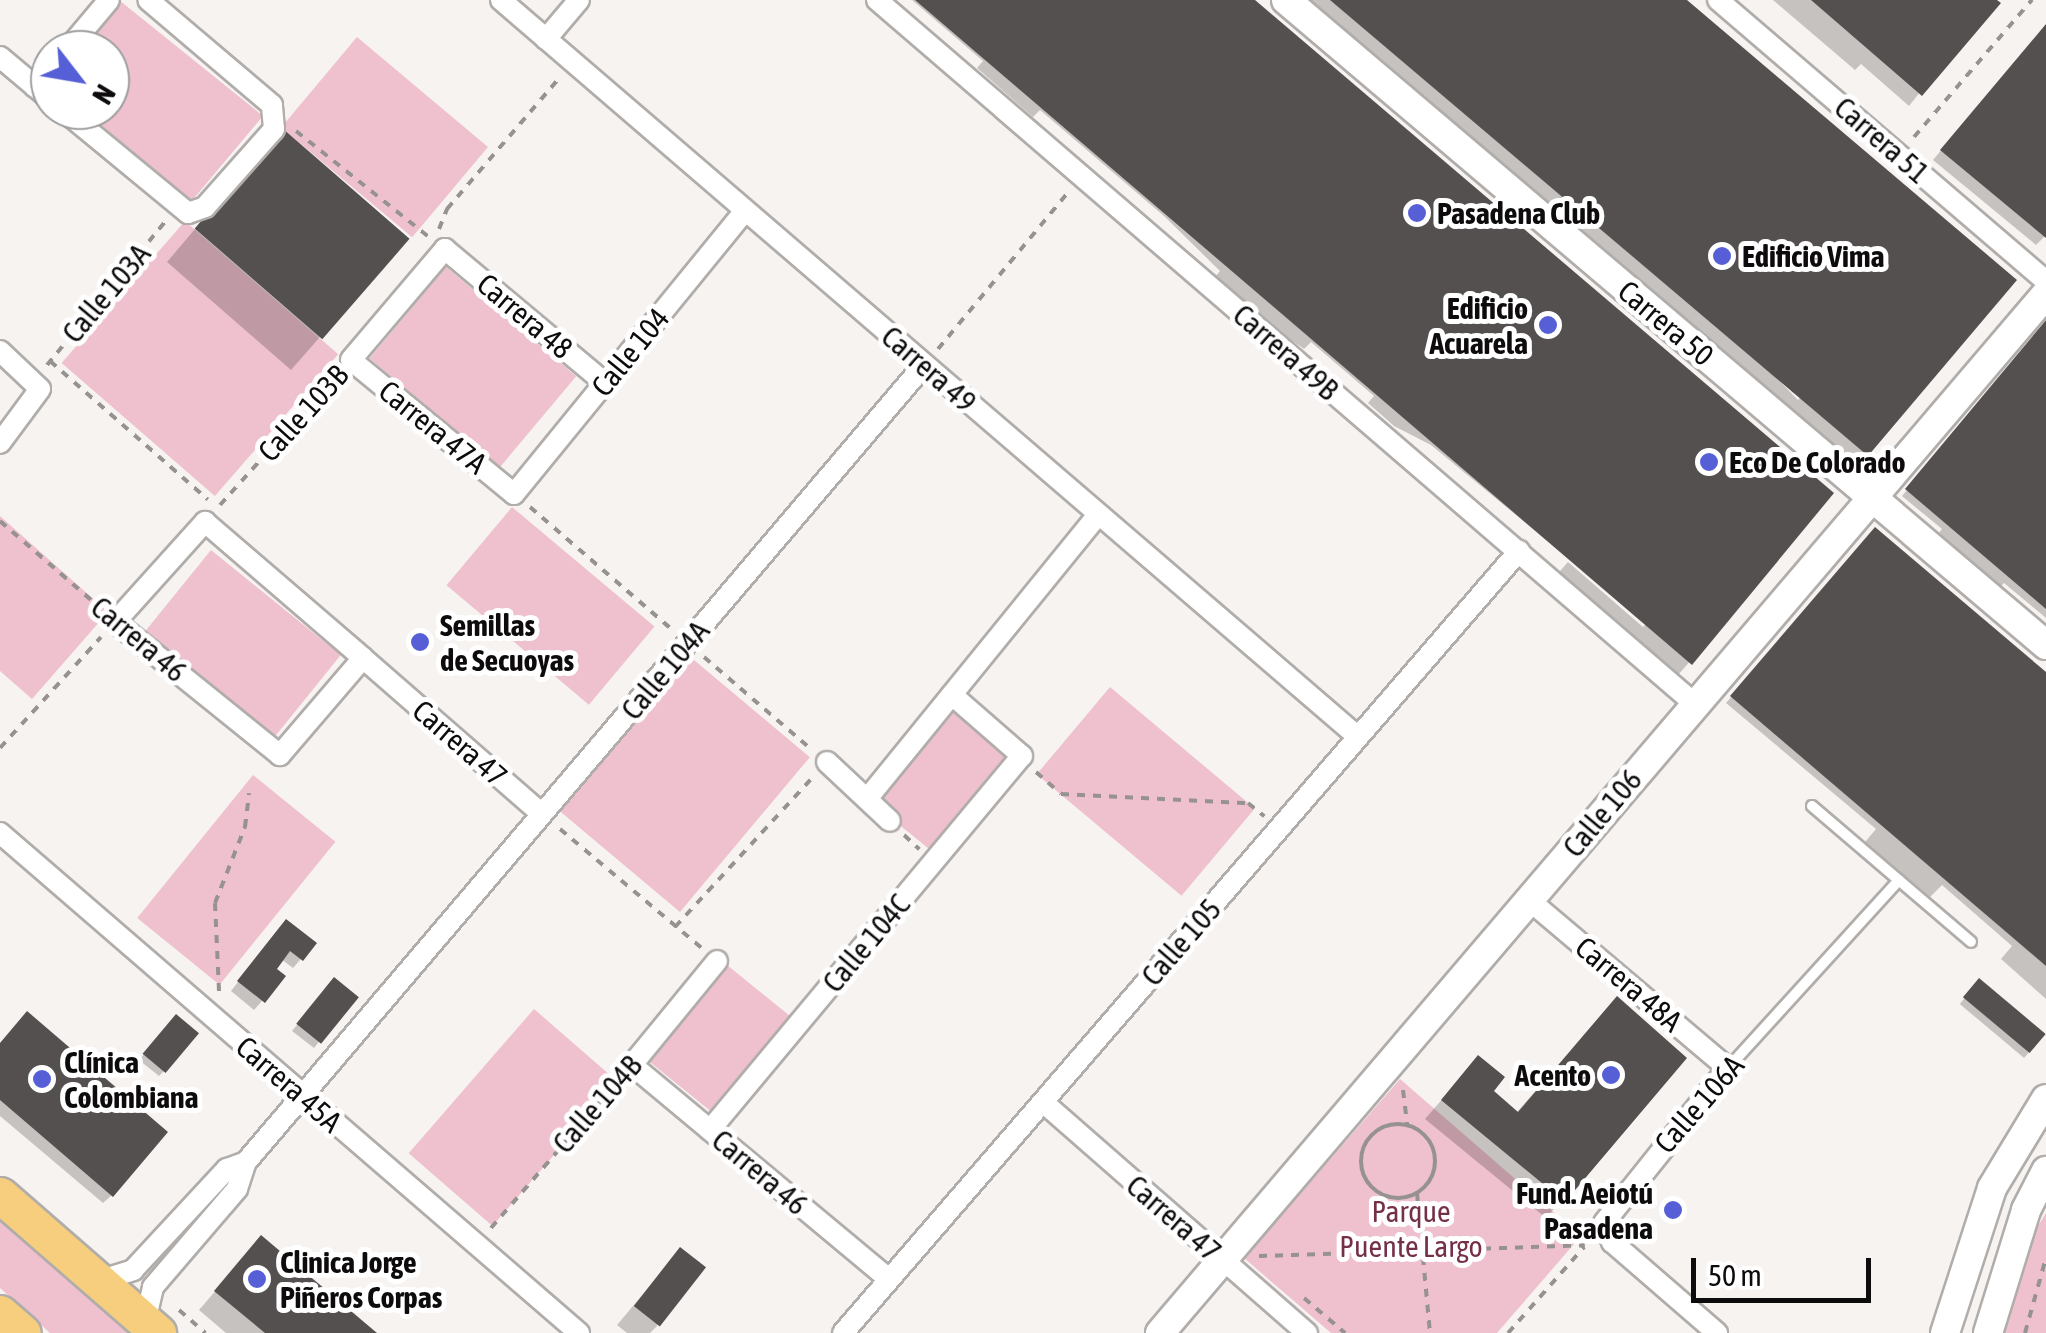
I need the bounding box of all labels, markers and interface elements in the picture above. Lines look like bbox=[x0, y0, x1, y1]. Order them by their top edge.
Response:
north arrow bbox=[30, 30, 130, 130]
text: N bbox=[86, 79, 122, 110]
street label: Carrera 51 bbox=[1827, 89, 1937, 191]
place label: Pasadena Club bbox=[1437, 195, 1600, 231]
marker: Pasadena Club bbox=[1406, 202, 1428, 224]
street label: Calle 103A bbox=[54, 236, 158, 350]
place label: Edificio Vima bbox=[1742, 238, 1884, 274]
marker: Edificio Vima bbox=[1711, 245, 1733, 267]
street label: Carrera 48 bbox=[470, 266, 580, 366]
street label: Carrera 50 bbox=[1611, 273, 1721, 373]
place label: Edificio Acuarela bbox=[1429, 290, 1528, 360]
street label: Carrera 49B bbox=[1226, 297, 1346, 407]
street label: Calle 104 bbox=[584, 301, 676, 403]
marker: Edificio Acuarela bbox=[1537, 314, 1559, 336]
street label: Carrera 49 bbox=[874, 318, 984, 420]
street label: Calle 103B bbox=[250, 357, 356, 469]
street label: Carrera 47A bbox=[372, 373, 494, 481]
place label: Eco De Colorado bbox=[1729, 444, 1905, 480]
marker: Eco De Colorado bbox=[1698, 451, 1720, 473]
street label: Carrera 46 bbox=[84, 589, 194, 689]
place label: Semillas de Secuoyas bbox=[440, 607, 574, 678]
street label: Calle 104A bbox=[613, 613, 717, 727]
marker: Semillas de Secuoyas bbox=[409, 631, 431, 653]
street label: Carrera 47 bbox=[405, 692, 515, 794]
street label: Calle 106 bbox=[1555, 762, 1649, 864]
street label: Calle 104C bbox=[815, 887, 917, 999]
street label: Calle 105 bbox=[1134, 891, 1228, 993]
street label: Carrera 48A bbox=[1568, 929, 1690, 1039]
street label: Carrera 45A bbox=[229, 1028, 349, 1140]
place label: Clínica Colombiana bbox=[64, 1044, 199, 1114]
street label: Calle 104B bbox=[545, 1048, 649, 1160]
street label: Calle 106A bbox=[1647, 1048, 1751, 1160]
place label: Acento bbox=[1515, 1057, 1591, 1093]
marker: Acento bbox=[1600, 1064, 1622, 1086]
marker: Clínica Colombiana bbox=[29, 1066, 55, 1092]
street label: Carrera 46 bbox=[705, 1122, 815, 1222]
street label: Carrera 47 bbox=[1119, 1167, 1229, 1269]
place label: Fund. Aeiotú Pasadena bbox=[1516, 1175, 1653, 1246]
park label: Parque Puente Largo bbox=[1339, 1193, 1483, 1264]
marker: Fund. Aeiotú Pasadena bbox=[1662, 1199, 1684, 1221]
scale bar bbox=[1696, 1238, 1876, 1300]
place label: Clinica Jorge Piñeros Corpas bbox=[280, 1244, 442, 1314]
text: 50 m bbox=[1708, 1258, 1762, 1292]
marker: Clinica Jorge Piñeros Corpas bbox=[244, 1266, 270, 1292]

